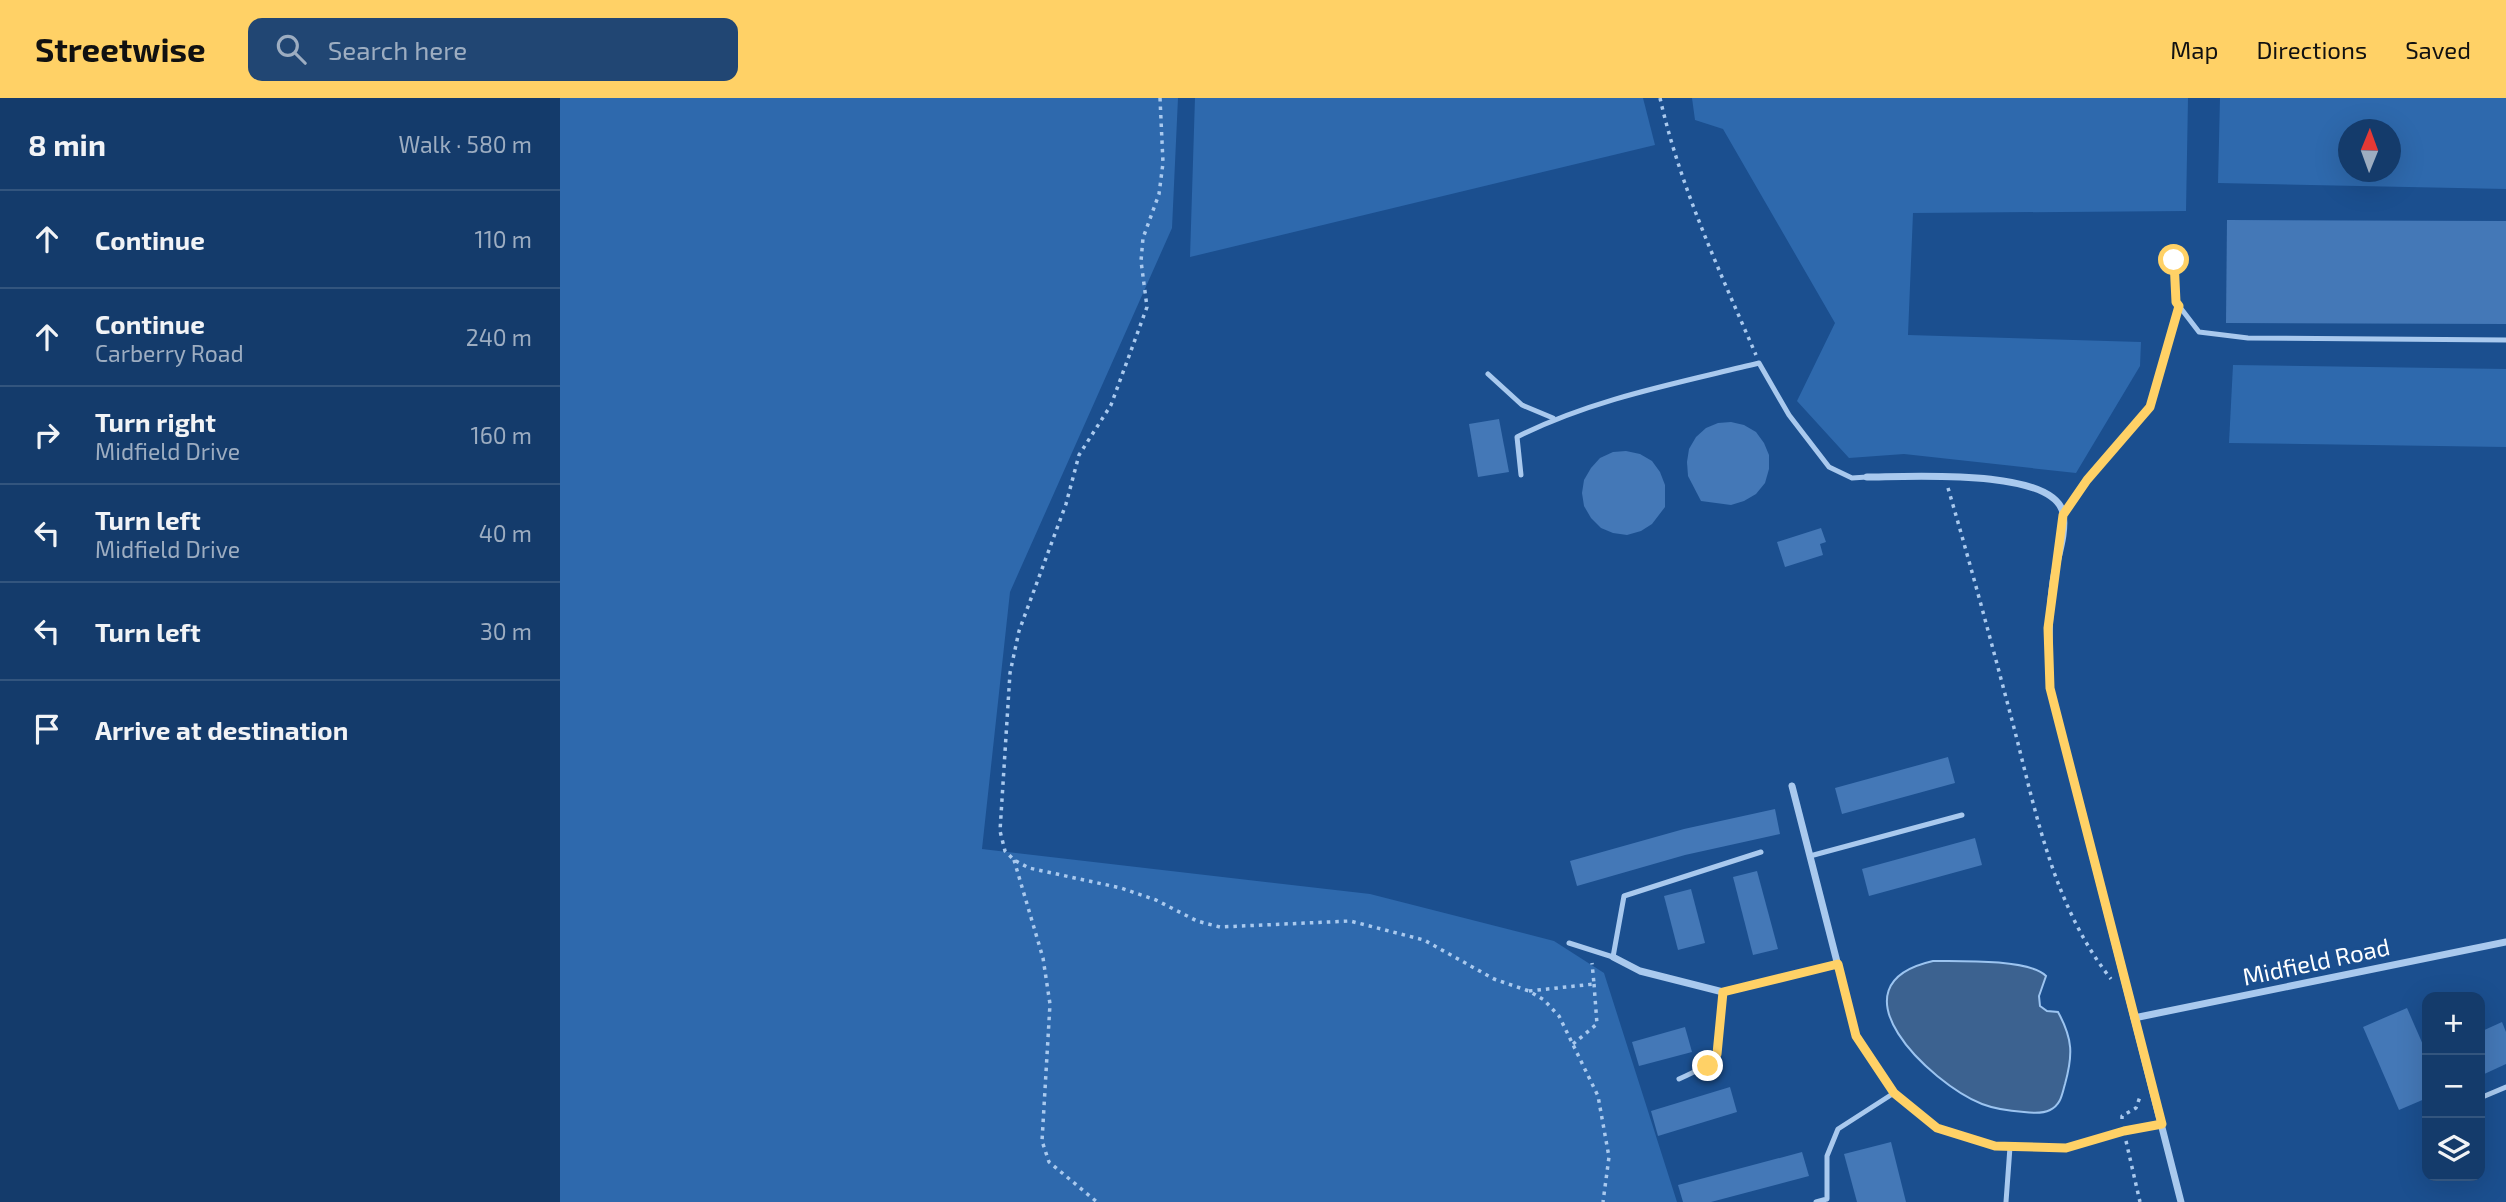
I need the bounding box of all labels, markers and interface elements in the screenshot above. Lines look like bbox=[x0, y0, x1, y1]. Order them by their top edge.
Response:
search box bbox=[248, 18, 738, 81]
text: Streetwise bbox=[35, 29, 206, 69]
icon: search bbox=[272, 30, 310, 68]
text: Search here bbox=[328, 34, 467, 65]
text: Map bbox=[2170, 35, 2218, 64]
text: Directions bbox=[2256, 35, 2367, 64]
text: Saved bbox=[2405, 35, 2471, 64]
north arrow bbox=[2338, 119, 2401, 182]
text: 8 min bbox=[28, 126, 106, 162]
text: Walk · 580 m bbox=[398, 130, 532, 158]
icon: ahead bbox=[28, 220, 66, 258]
text: Continue bbox=[95, 224, 205, 255]
text: 110 m bbox=[475, 225, 532, 253]
route start bbox=[2158, 244, 2189, 275]
text: Continue bbox=[95, 308, 205, 339]
icon: ahead bbox=[28, 318, 66, 356]
text: 240 m bbox=[466, 323, 532, 351]
text: Carberry Road bbox=[95, 339, 244, 367]
text: Turn right bbox=[95, 406, 216, 437]
icon: right bbox=[28, 416, 66, 454]
text: 160 m bbox=[471, 421, 532, 449]
text: Midfield Drive bbox=[95, 437, 240, 465]
text: Turn left bbox=[95, 504, 201, 535]
icon: left bbox=[28, 514, 66, 552]
text: 40 m bbox=[479, 519, 532, 547]
text: Midfield Drive bbox=[95, 535, 240, 563]
icon: left bbox=[28, 612, 66, 650]
text: Turn left bbox=[95, 616, 201, 647]
text: 30 m bbox=[480, 617, 532, 645]
icon: arrive bbox=[28, 710, 66, 748]
text: Arrive at destination bbox=[95, 714, 348, 745]
street label: Midfield Road bbox=[2240, 931, 2392, 991]
map controls bbox=[2422, 992, 2485, 1181]
button: + bbox=[2422, 992, 2485, 1055]
route end bbox=[1692, 1050, 1723, 1081]
button: − bbox=[2422, 1055, 2485, 1118]
button: layers bbox=[2422, 1118, 2485, 1181]

